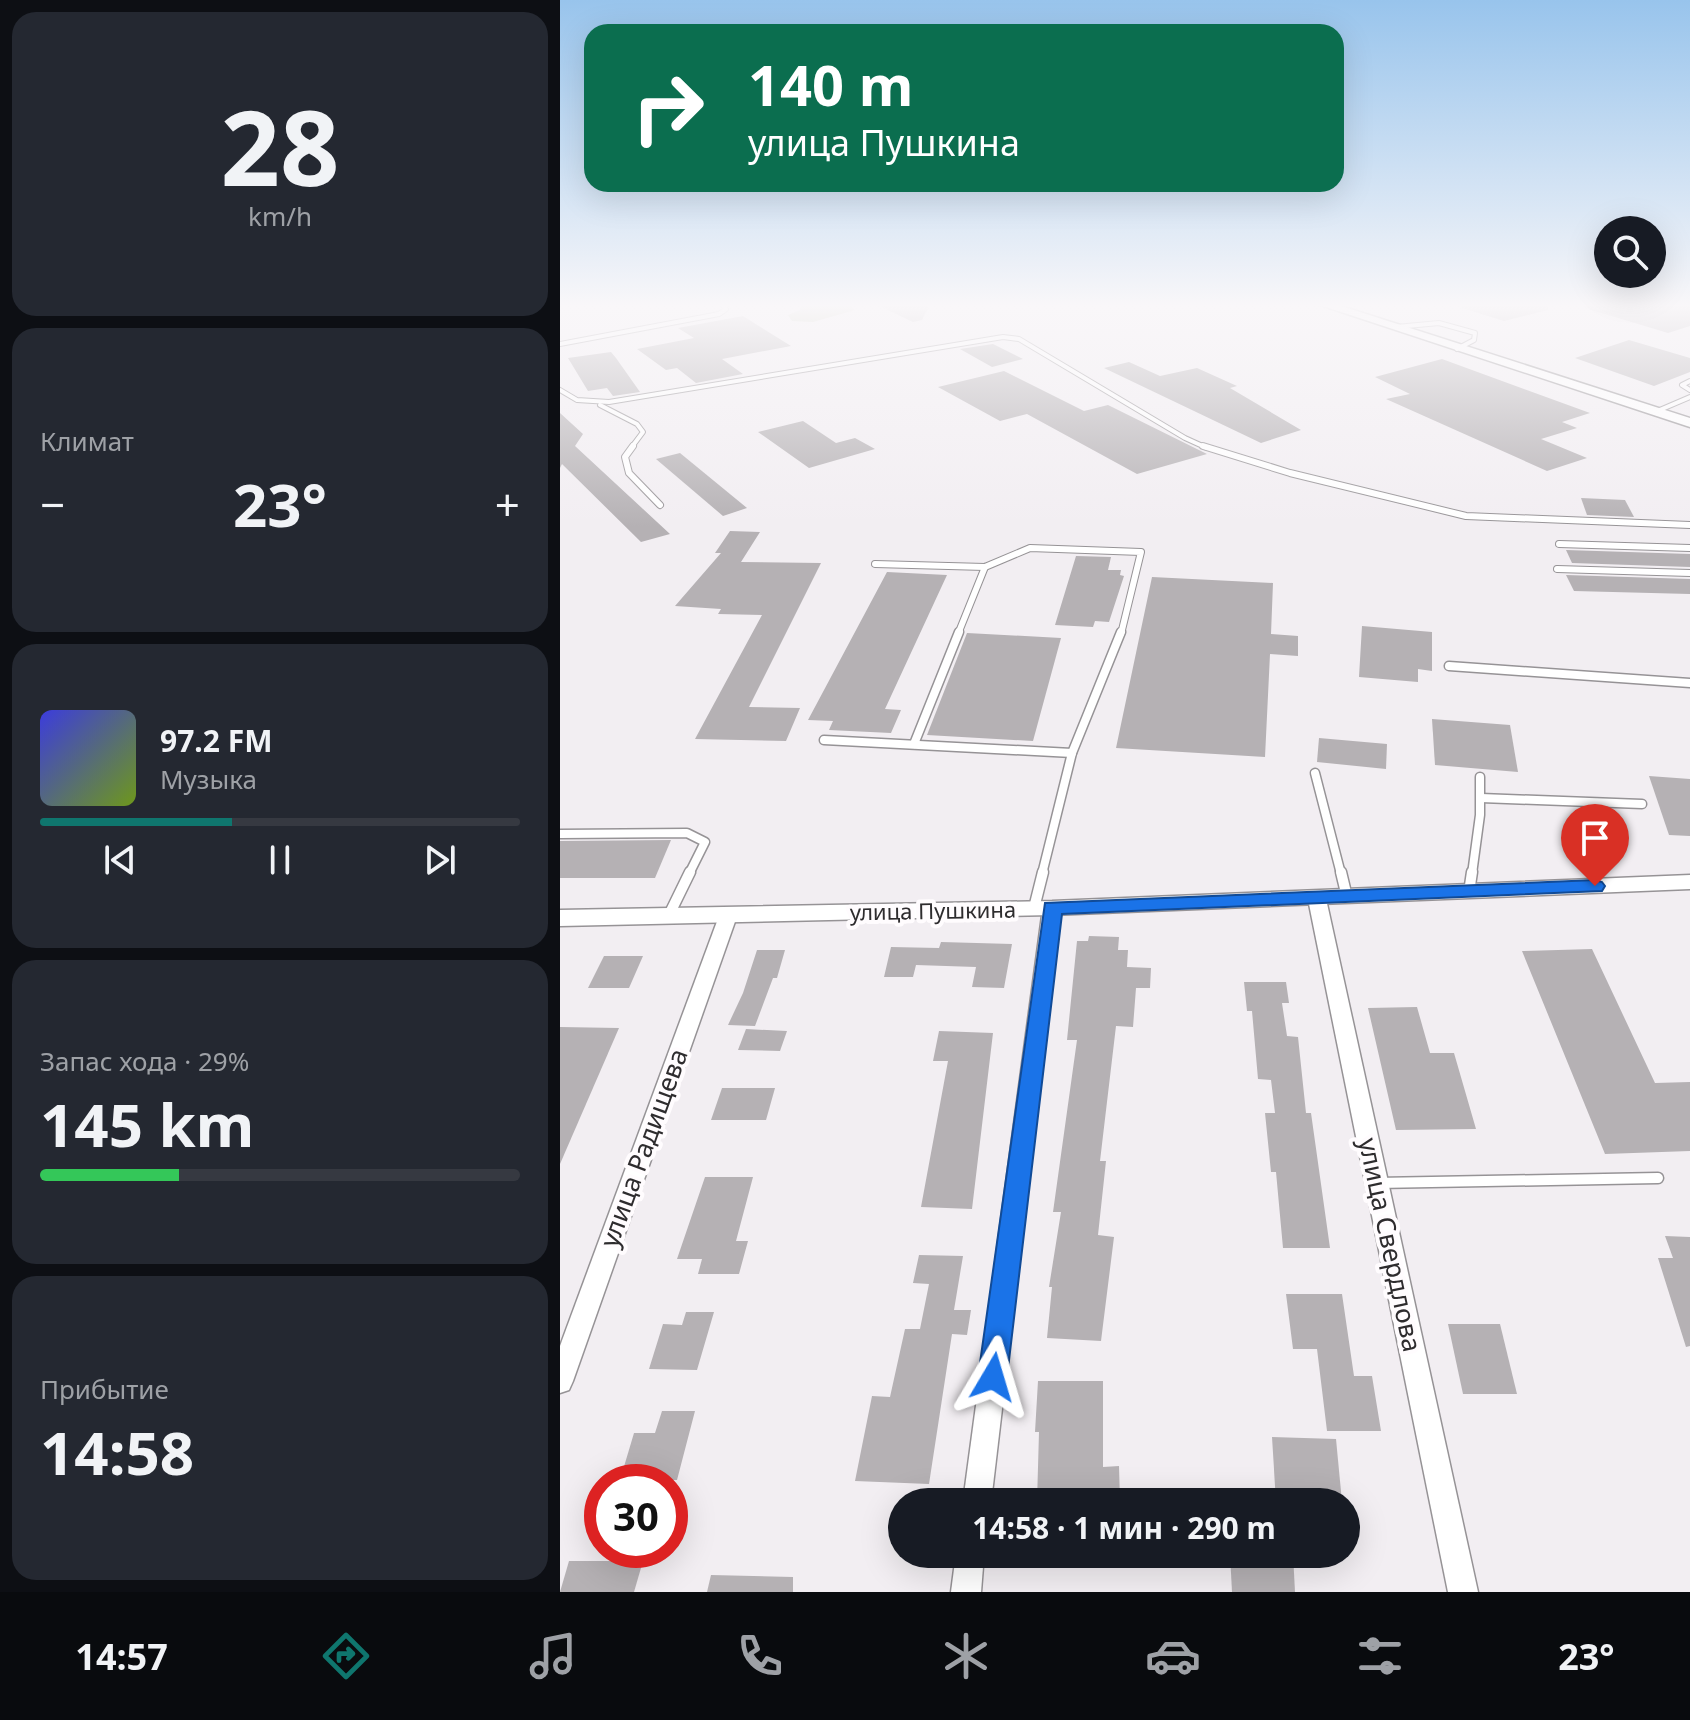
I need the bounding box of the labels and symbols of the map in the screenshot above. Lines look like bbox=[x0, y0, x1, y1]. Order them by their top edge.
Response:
pin bbox=[1561, 804, 1629, 886]
street label: улица Пушкина bbox=[850, 894, 1016, 926]
street label: улица Радищева bbox=[590, 1043, 696, 1252]
street label: улица Свердлова bbox=[1351, 1134, 1431, 1355]
position arrow bbox=[951, 1335, 1035, 1419]
speed limit sign: 30 bbox=[584, 1464, 688, 1568]

